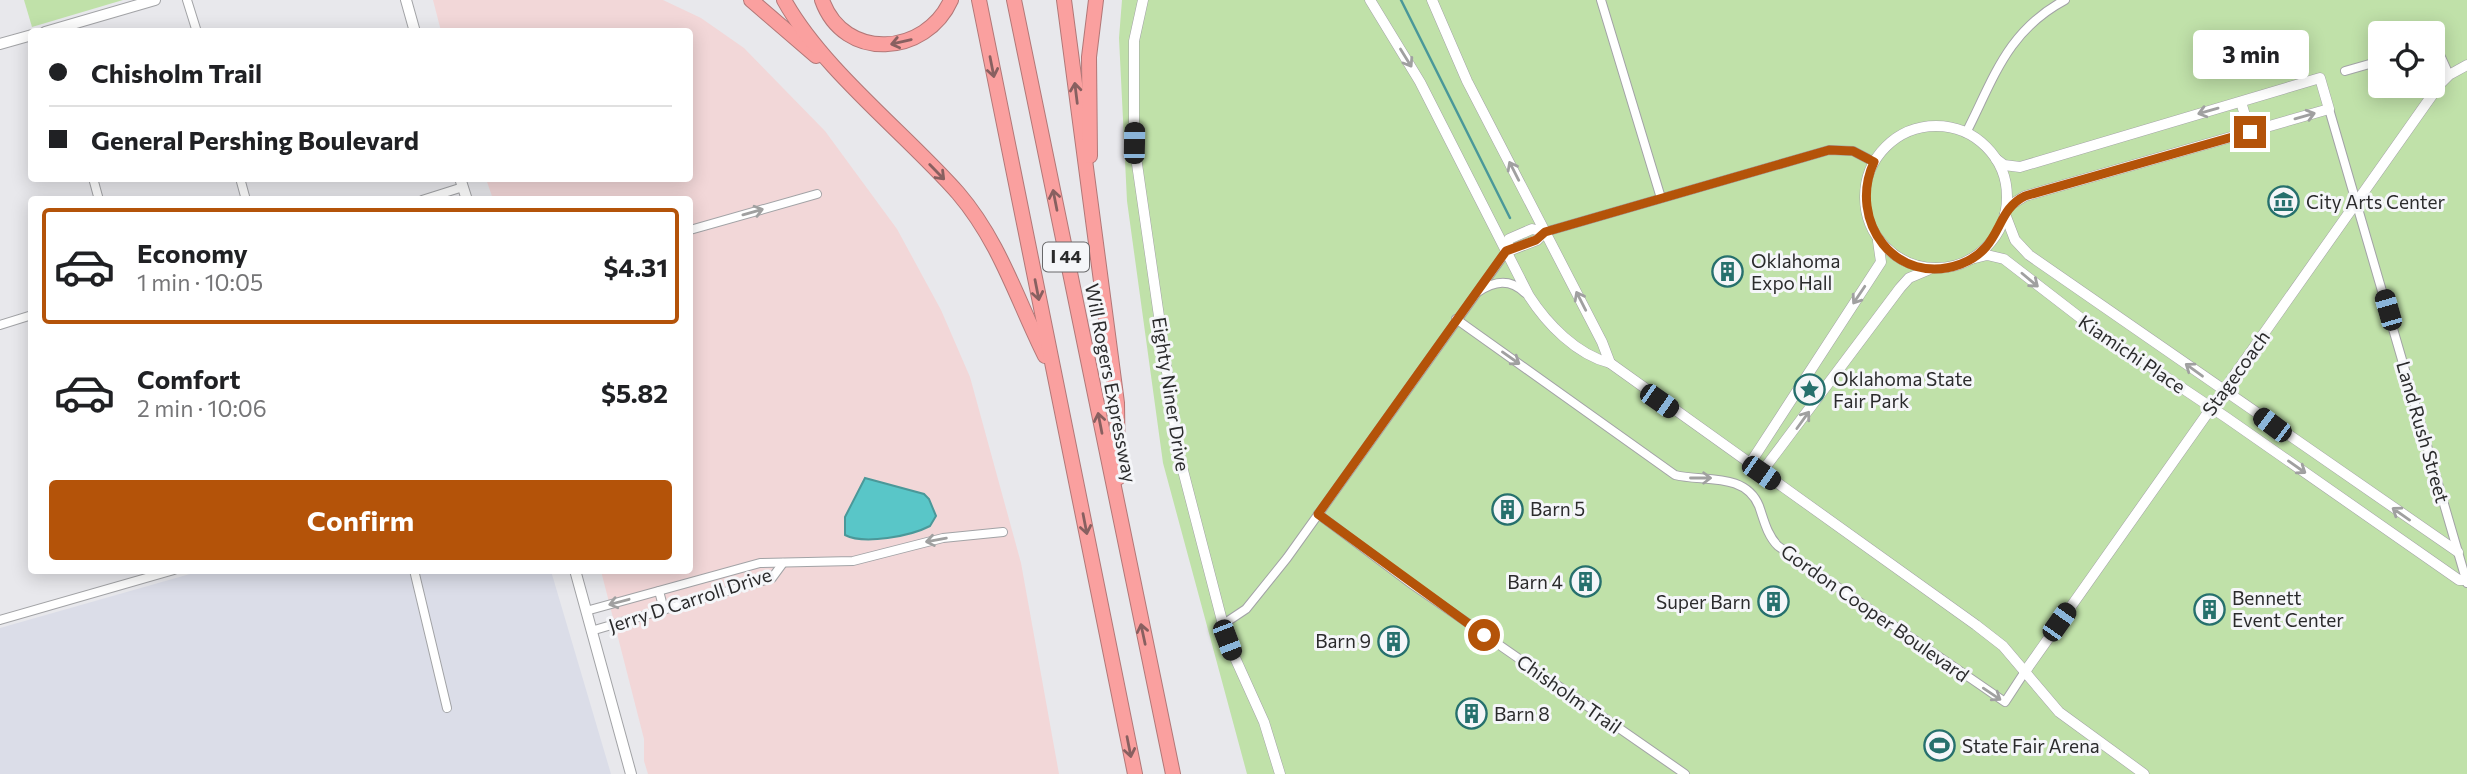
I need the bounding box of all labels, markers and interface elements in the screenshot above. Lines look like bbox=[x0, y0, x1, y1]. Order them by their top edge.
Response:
map controls bbox=[2368, 21, 2445, 98]
button: locate bbox=[2368, 21, 2445, 98]
callout: 3 min bbox=[2192, 31, 2308, 80]
one-way arrow bbox=[890, 36, 913, 50]
text: 3 min bbox=[2222, 40, 2280, 68]
one-way arrow bbox=[1399, 48, 1413, 68]
one-way arrow bbox=[986, 55, 1000, 78]
text: Chisholm Trail bbox=[91, 57, 262, 88]
one-way arrow bbox=[1069, 83, 1082, 105]
one-way arrow bbox=[2197, 106, 2219, 119]
one-way arrow bbox=[2294, 109, 2316, 122]
route end bbox=[2234, 116, 2266, 148]
car bbox=[1124, 122, 1145, 164]
text: General Pershing Boulevard bbox=[91, 124, 419, 155]
one-way arrow bbox=[1506, 161, 1520, 182]
one-way arrow bbox=[929, 164, 946, 181]
museum icon: City Arts Center bbox=[2266, 185, 2300, 219]
one-way arrow bbox=[1047, 189, 1061, 212]
place label: City Arts Center bbox=[2306, 190, 2446, 213]
one-way arrow bbox=[741, 205, 764, 218]
icon: car bbox=[53, 235, 116, 298]
text: Economy bbox=[137, 237, 248, 268]
road number: I 44 bbox=[1043, 243, 1089, 272]
place label: Oklahoma Expo Hall bbox=[1751, 249, 1840, 294]
text: $4.31 bbox=[603, 251, 668, 282]
building icon: Oklahoma Expo Hall bbox=[1711, 255, 1745, 289]
text: 1 min · 10:05 bbox=[137, 268, 263, 296]
one-way arrow bbox=[2021, 273, 2039, 288]
one-way arrow bbox=[1031, 278, 1045, 301]
street label: Will Rogers Expressway bbox=[1081, 281, 1142, 485]
one-way arrow bbox=[1852, 284, 1866, 304]
car bbox=[2373, 287, 2404, 333]
one-way arrow bbox=[1574, 292, 1588, 312]
street label: Kiamichi Place bbox=[2074, 309, 2190, 398]
street label: Eighty Niner Drive bbox=[1148, 315, 1195, 473]
street label: Stagecoach bbox=[2197, 326, 2274, 420]
one-way arrow bbox=[1501, 351, 1520, 365]
street label: Land Rush Street bbox=[2392, 358, 2455, 506]
icon: car bbox=[53, 361, 116, 424]
text: Comfort bbox=[137, 363, 240, 394]
one-way arrow bbox=[2185, 363, 2204, 377]
place label: Oklahoma State Fair Park bbox=[1833, 367, 1972, 412]
place icon: Oklahoma State Fair Park bbox=[1793, 373, 1827, 407]
text: $5.82 bbox=[601, 377, 668, 408]
car bbox=[1636, 380, 1683, 422]
text: 2 min · 10:06 bbox=[137, 394, 267, 422]
car bbox=[2249, 404, 2296, 446]
one-way arrow bbox=[1795, 410, 1810, 429]
one-way arrow bbox=[1092, 412, 1106, 435]
car bbox=[1738, 452, 1785, 494]
one-way arrow bbox=[2287, 460, 2306, 474]
one-way arrow bbox=[1689, 472, 1712, 485]
button: Confirm bbox=[49, 480, 672, 560]
building icon: Barn 5 bbox=[1490, 492, 1524, 526]
place label: Barn 5 bbox=[1530, 497, 1585, 520]
one-way arrow bbox=[2392, 507, 2411, 521]
one-way arrow bbox=[1079, 512, 1092, 535]
one-way arrow bbox=[925, 534, 948, 547]
street label: Gordon Cooper Boulevard bbox=[1777, 539, 1974, 686]
street label: Jerry D Carroll Drive bbox=[605, 562, 774, 637]
building icon: Barn 4 bbox=[1569, 565, 1603, 599]
place label: Barn 4 bbox=[1507, 570, 1563, 593]
building icon: Super Barn bbox=[1757, 585, 1791, 619]
place label: Bennett Event Center bbox=[2232, 586, 2344, 631]
place label: Super Barn bbox=[1656, 590, 1751, 613]
building icon: Bennett Event Center bbox=[2192, 592, 2226, 626]
one-way arrow bbox=[608, 596, 630, 609]
car bbox=[2039, 599, 2080, 645]
car bbox=[1210, 617, 1245, 663]
route start bbox=[1468, 619, 1500, 651]
one-way arrow bbox=[1135, 623, 1149, 646]
building icon: Barn 9 bbox=[1377, 624, 1411, 658]
place label: Barn 9 bbox=[1315, 629, 1371, 652]
street label: Chisholm Trail bbox=[1513, 649, 1626, 738]
one-way arrow bbox=[1982, 687, 2001, 701]
building icon: Barn 8 bbox=[1454, 697, 1488, 731]
place label: Barn 8 bbox=[1494, 702, 1550, 725]
sports icon: State Fair Arena bbox=[1922, 729, 1956, 763]
place label: State Fair Arena bbox=[1962, 734, 2100, 757]
one-way arrow bbox=[1123, 735, 1137, 758]

